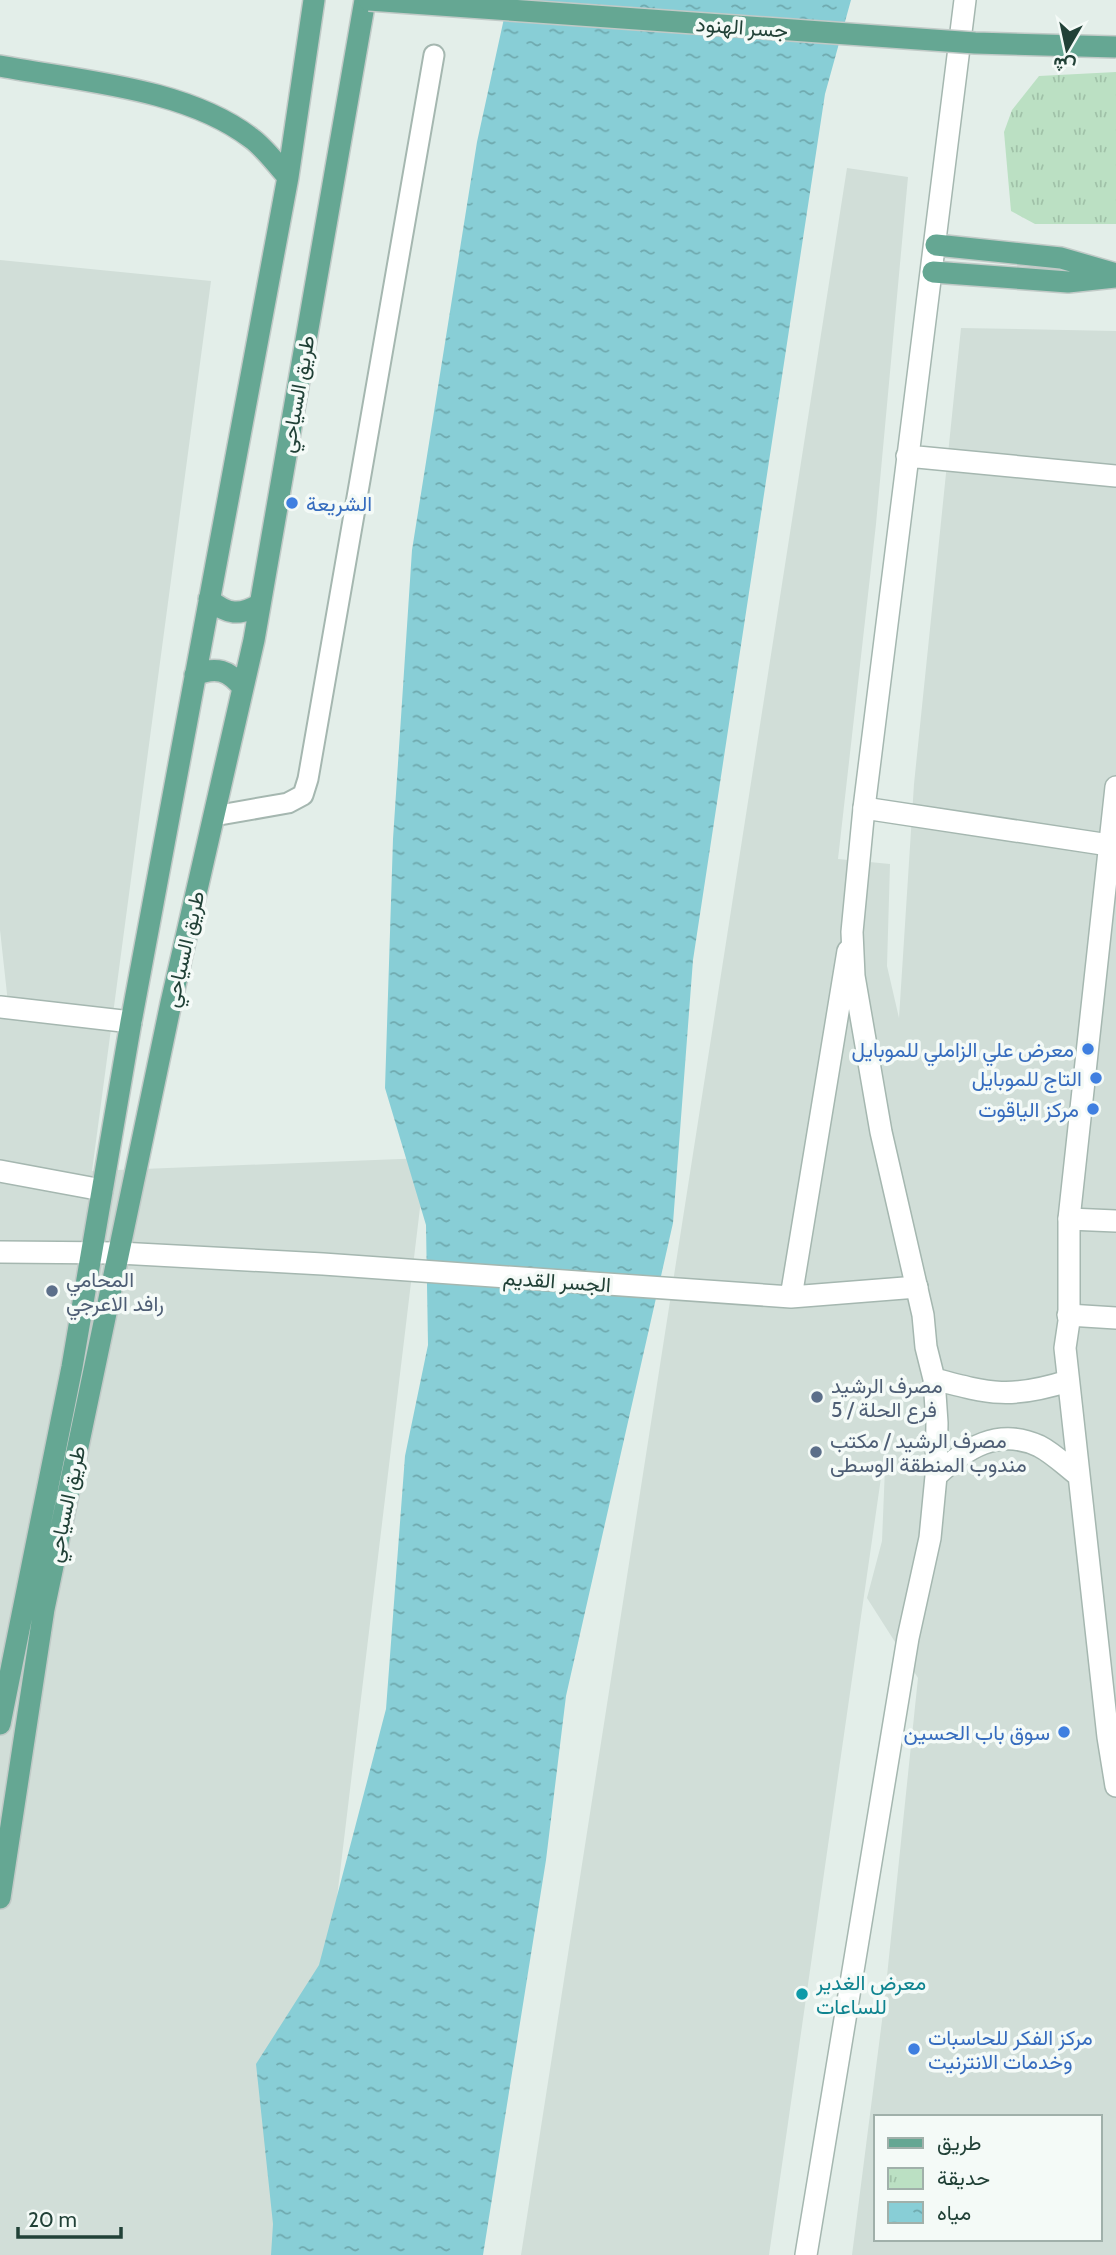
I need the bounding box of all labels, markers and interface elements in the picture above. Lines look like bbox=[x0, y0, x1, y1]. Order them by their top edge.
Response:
street label: جسر الهنود bbox=[695, 11, 789, 44]
north arrow bbox=[1032, 14, 1102, 84]
text: ش bbox=[1051, 52, 1077, 78]
street label: طريق السياحي bbox=[274, 333, 325, 455]
place label: الشريعة bbox=[306, 491, 372, 517]
marker: الشريعة bbox=[284, 495, 300, 511]
street label: طريق السياحي bbox=[158, 888, 214, 1011]
place label: معرض علي الزاملي للموبايل bbox=[852, 1037, 1074, 1067]
marker: معرض علي الزاملي للموبايل bbox=[1080, 1041, 1096, 1057]
place label: التاج للموبايل bbox=[972, 1066, 1082, 1093]
marker: التاج للموبايل bbox=[1088, 1070, 1104, 1086]
place label: مركز الياقوت bbox=[978, 1097, 1079, 1123]
marker: مركز الياقوت bbox=[1085, 1101, 1101, 1117]
street label: الجسر القديم bbox=[502, 1265, 612, 1299]
place label: المحامي رافد الاعرجي bbox=[66, 1267, 164, 1321]
marker: المحامي رافد الاعرجي bbox=[44, 1283, 60, 1299]
place label: مصرف الرشيد فرع الحلة / 5 bbox=[831, 1373, 943, 1424]
marker: مصرف الرشيد فرع الحلة / 5 bbox=[809, 1389, 825, 1405]
place label: مصرف الرشيد / مكتب مندوب المنطقة الوسطى bbox=[830, 1428, 1027, 1478]
street label: طريق السياحي bbox=[41, 1443, 95, 1566]
marker: مصرف الرشيد / مكتب مندوب المنطقة الوسطى bbox=[808, 1444, 824, 1460]
place label: سوق باب الحسين bbox=[904, 1720, 1050, 1746]
marker: سوق باب الحسين bbox=[1056, 1724, 1072, 1740]
place label: معرض الغدير للساعات bbox=[815, 1970, 926, 2019]
marker: معرض الغدير للساعات bbox=[794, 1986, 810, 2002]
place label: مركز الفكر للحاسبات وخدمات الانترنيت bbox=[928, 2025, 1093, 2075]
marker: مركز الفكر للحاسبات وخدمات الانترنيت bbox=[906, 2041, 922, 2057]
legend bbox=[874, 2115, 1102, 2241]
text: طريق bbox=[937, 2130, 982, 2156]
text: حديقة bbox=[937, 2165, 990, 2190]
scale bar bbox=[18, 2196, 121, 2240]
text: مياه bbox=[937, 2200, 971, 2225]
text: 20 m bbox=[28, 2207, 77, 2232]

